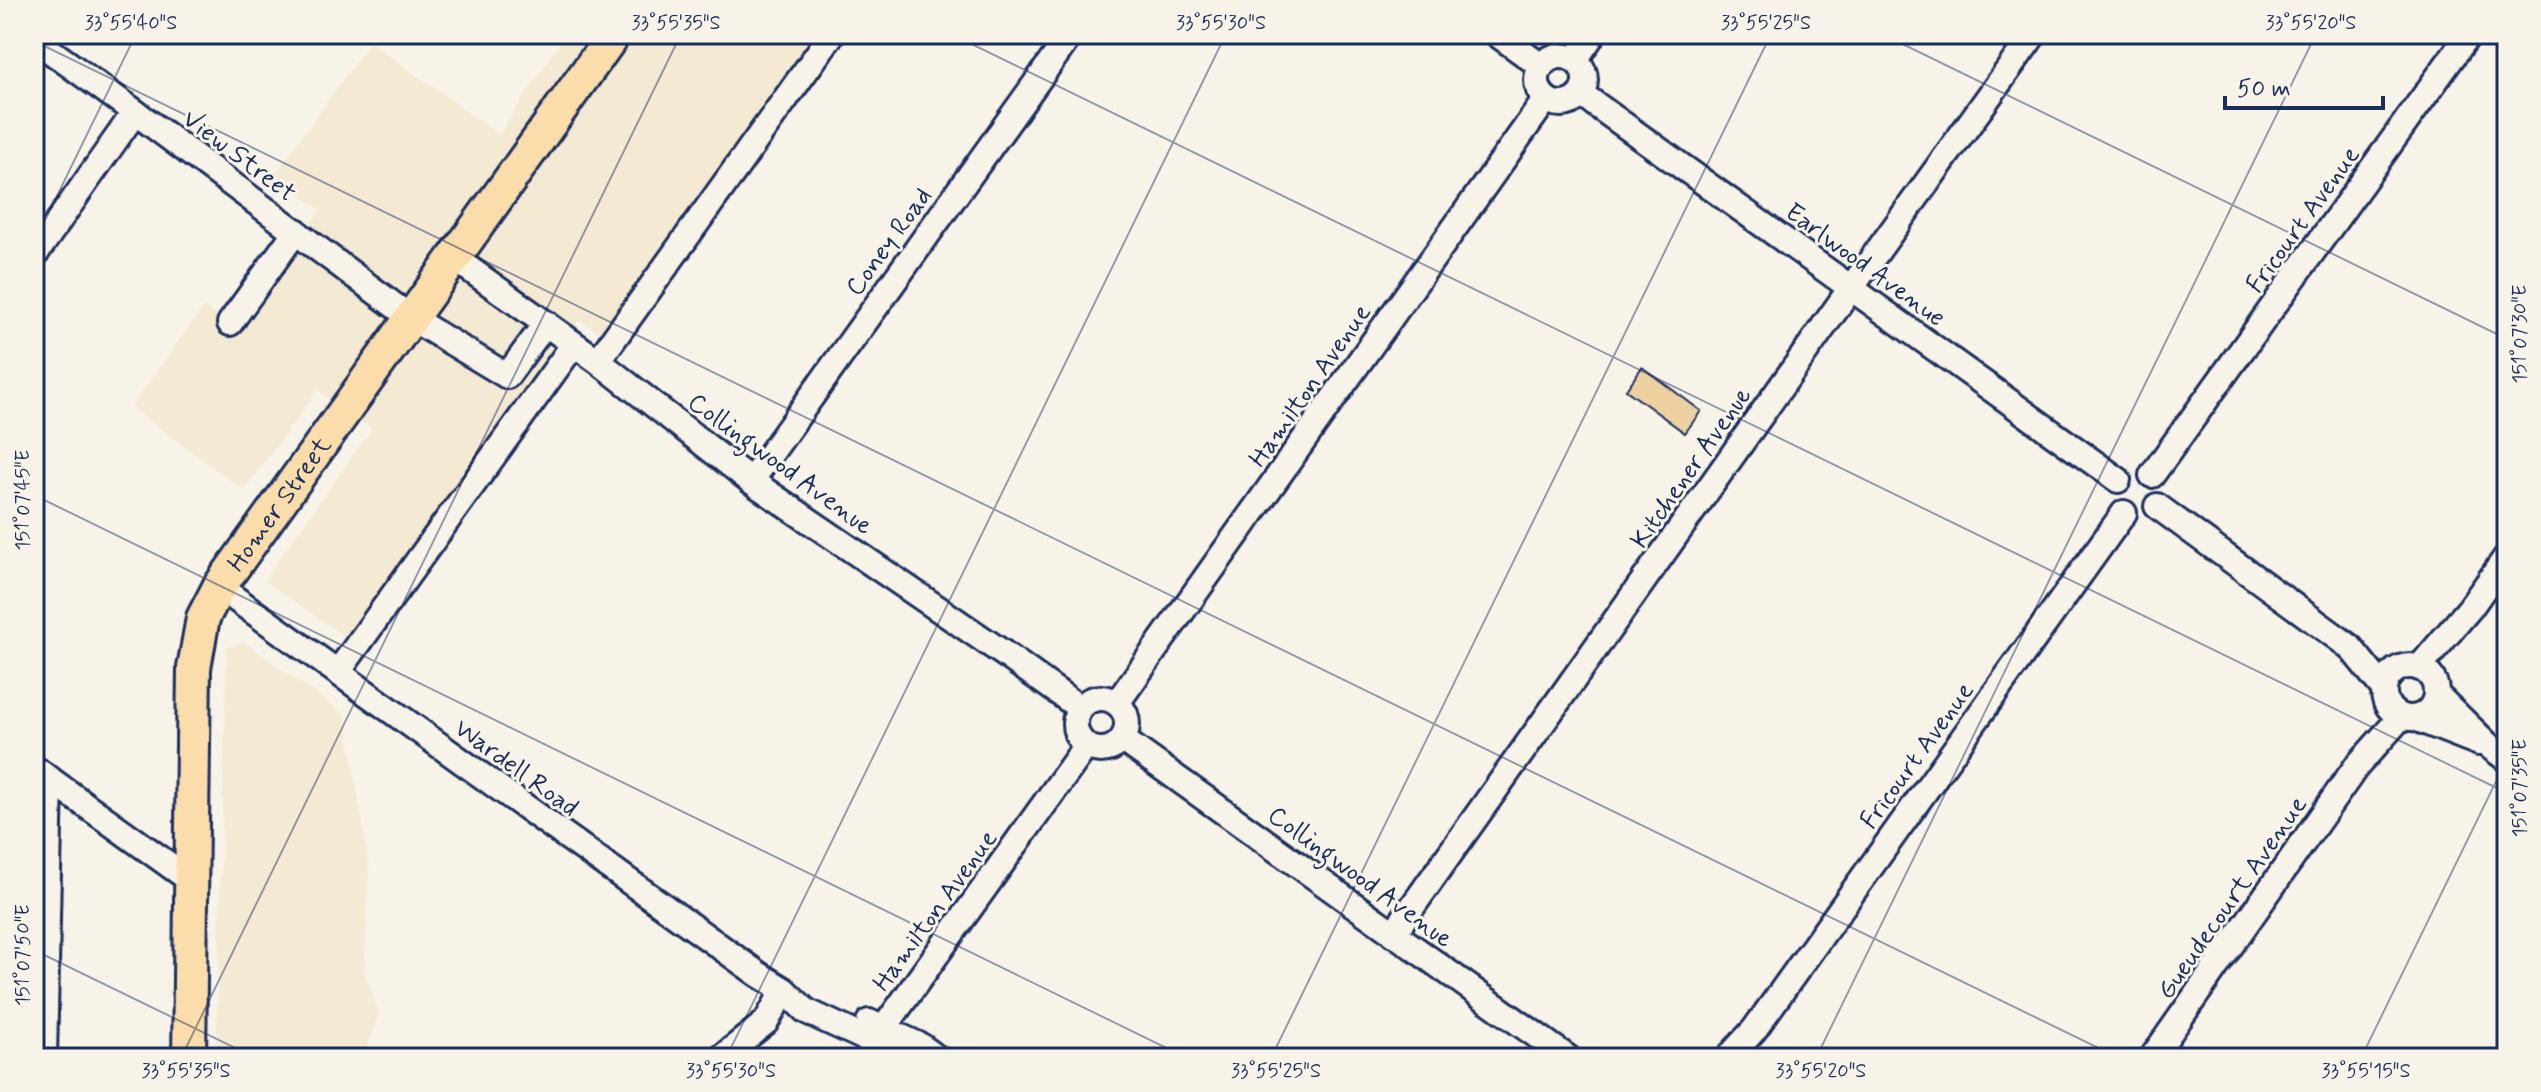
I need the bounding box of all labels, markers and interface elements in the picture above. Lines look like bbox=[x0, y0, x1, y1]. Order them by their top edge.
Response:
text: 33°55'40"S bbox=[85, 10, 177, 37]
text: 33°55'35"S bbox=[631, 10, 721, 37]
text: 33°55'30"S bbox=[1176, 10, 1266, 37]
text: 33°55'25"S bbox=[1721, 10, 1811, 37]
text: 33°55'20"S bbox=[2266, 10, 2356, 37]
scale bar bbox=[2225, 60, 2383, 110]
text: 50 m bbox=[2237, 74, 2291, 105]
street label: View Street bbox=[175, 103, 303, 211]
street label: Fricourt Avenue bbox=[2239, 140, 2369, 301]
street label: Coney Road bbox=[839, 181, 941, 303]
street label: Earlwood Avenue bbox=[1778, 196, 1952, 335]
text: 151°07'30"E bbox=[2507, 284, 2534, 384]
street label: Hamilton Avenue bbox=[1242, 298, 1380, 474]
street label: Kitchener Avenue bbox=[1623, 381, 1760, 556]
street label: Collingwood Avenue bbox=[679, 386, 879, 546]
street label: Homer Street bbox=[220, 431, 340, 579]
text: 151°07'45"E bbox=[10, 450, 37, 550]
street label: Fricourt Avenue bbox=[1853, 676, 1983, 837]
street label: Wardell Road bbox=[447, 712, 585, 825]
text: 151°07'35"E bbox=[2507, 739, 2534, 837]
street label: Gueudecourt Avenue bbox=[2150, 790, 2316, 1006]
street label: Collingwood Avenue bbox=[1259, 799, 1459, 959]
street label: Hamilton Avenue bbox=[865, 823, 1006, 999]
text: 151°07'50"E bbox=[10, 904, 37, 1006]
text: 33°55'35"S bbox=[141, 1058, 231, 1085]
text: 33°55'30"S bbox=[686, 1058, 776, 1085]
text: 33°55'25"S bbox=[1231, 1058, 1321, 1085]
text: 33°55'20"S bbox=[1776, 1058, 1866, 1085]
text: 33°55'15"S bbox=[2321, 1058, 2411, 1085]

